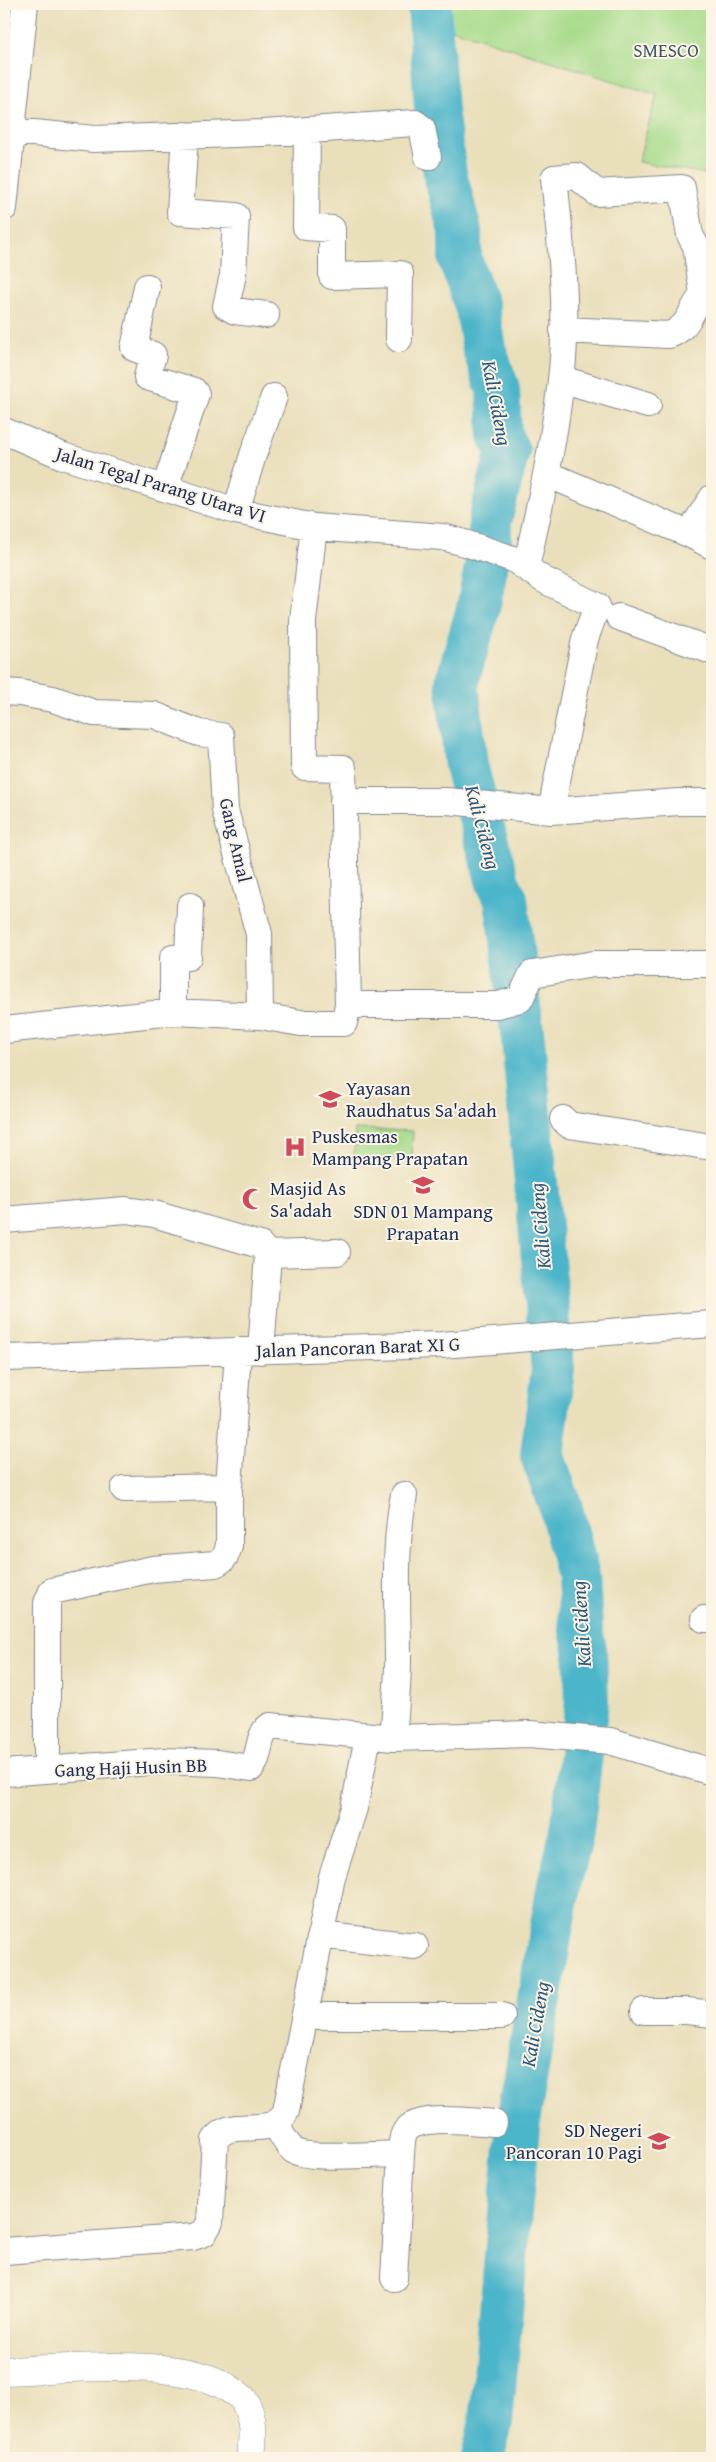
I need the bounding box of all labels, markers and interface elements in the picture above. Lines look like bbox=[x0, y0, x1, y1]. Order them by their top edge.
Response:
park label: SMESCO bbox=[633, 36, 699, 64]
water label: Kali Cideng bbox=[475, 357, 520, 448]
street label: Jalan Tegal Parang Utara VI bbox=[51, 438, 270, 529]
water label: Kali Cideng bbox=[458, 781, 509, 872]
street label: Gang Amal bbox=[213, 795, 259, 885]
place label: Yayasan Raudhatus Sa'adah bbox=[346, 1074, 497, 1124]
school or university icon: Yayasan Raudhatus Sa'adah bbox=[317, 1086, 343, 1112]
place label: Puskesmas Mampang Prapatan bbox=[312, 1122, 468, 1172]
hospital icon: Puskesmas Mampang Prapatan bbox=[282, 1134, 308, 1160]
school or university icon: SDN 01 Mampang Prapatan bbox=[410, 1172, 436, 1198]
place label: Masjid As Sa'adah bbox=[270, 1174, 346, 1224]
water label: Kali Cideng bbox=[521, 1182, 558, 1271]
mosque icon: Masjid As Sa'adah bbox=[240, 1186, 266, 1212]
place label: SDN 01 Mampang Prapatan bbox=[353, 1197, 493, 1247]
street label: Jalan Pancoran Barat XI G bbox=[254, 1329, 460, 1365]
water label: Kali Cideng bbox=[563, 1580, 598, 1669]
street label: Gang Haji Husin BB bbox=[54, 1750, 208, 1784]
water label: Kali Cideng bbox=[513, 1979, 556, 2070]
place label: SD Negeri Pancoran 10 Pagi bbox=[506, 2116, 642, 2166]
school or university icon: SD Negeri Pancoran 10 Pagi bbox=[646, 2128, 672, 2154]

